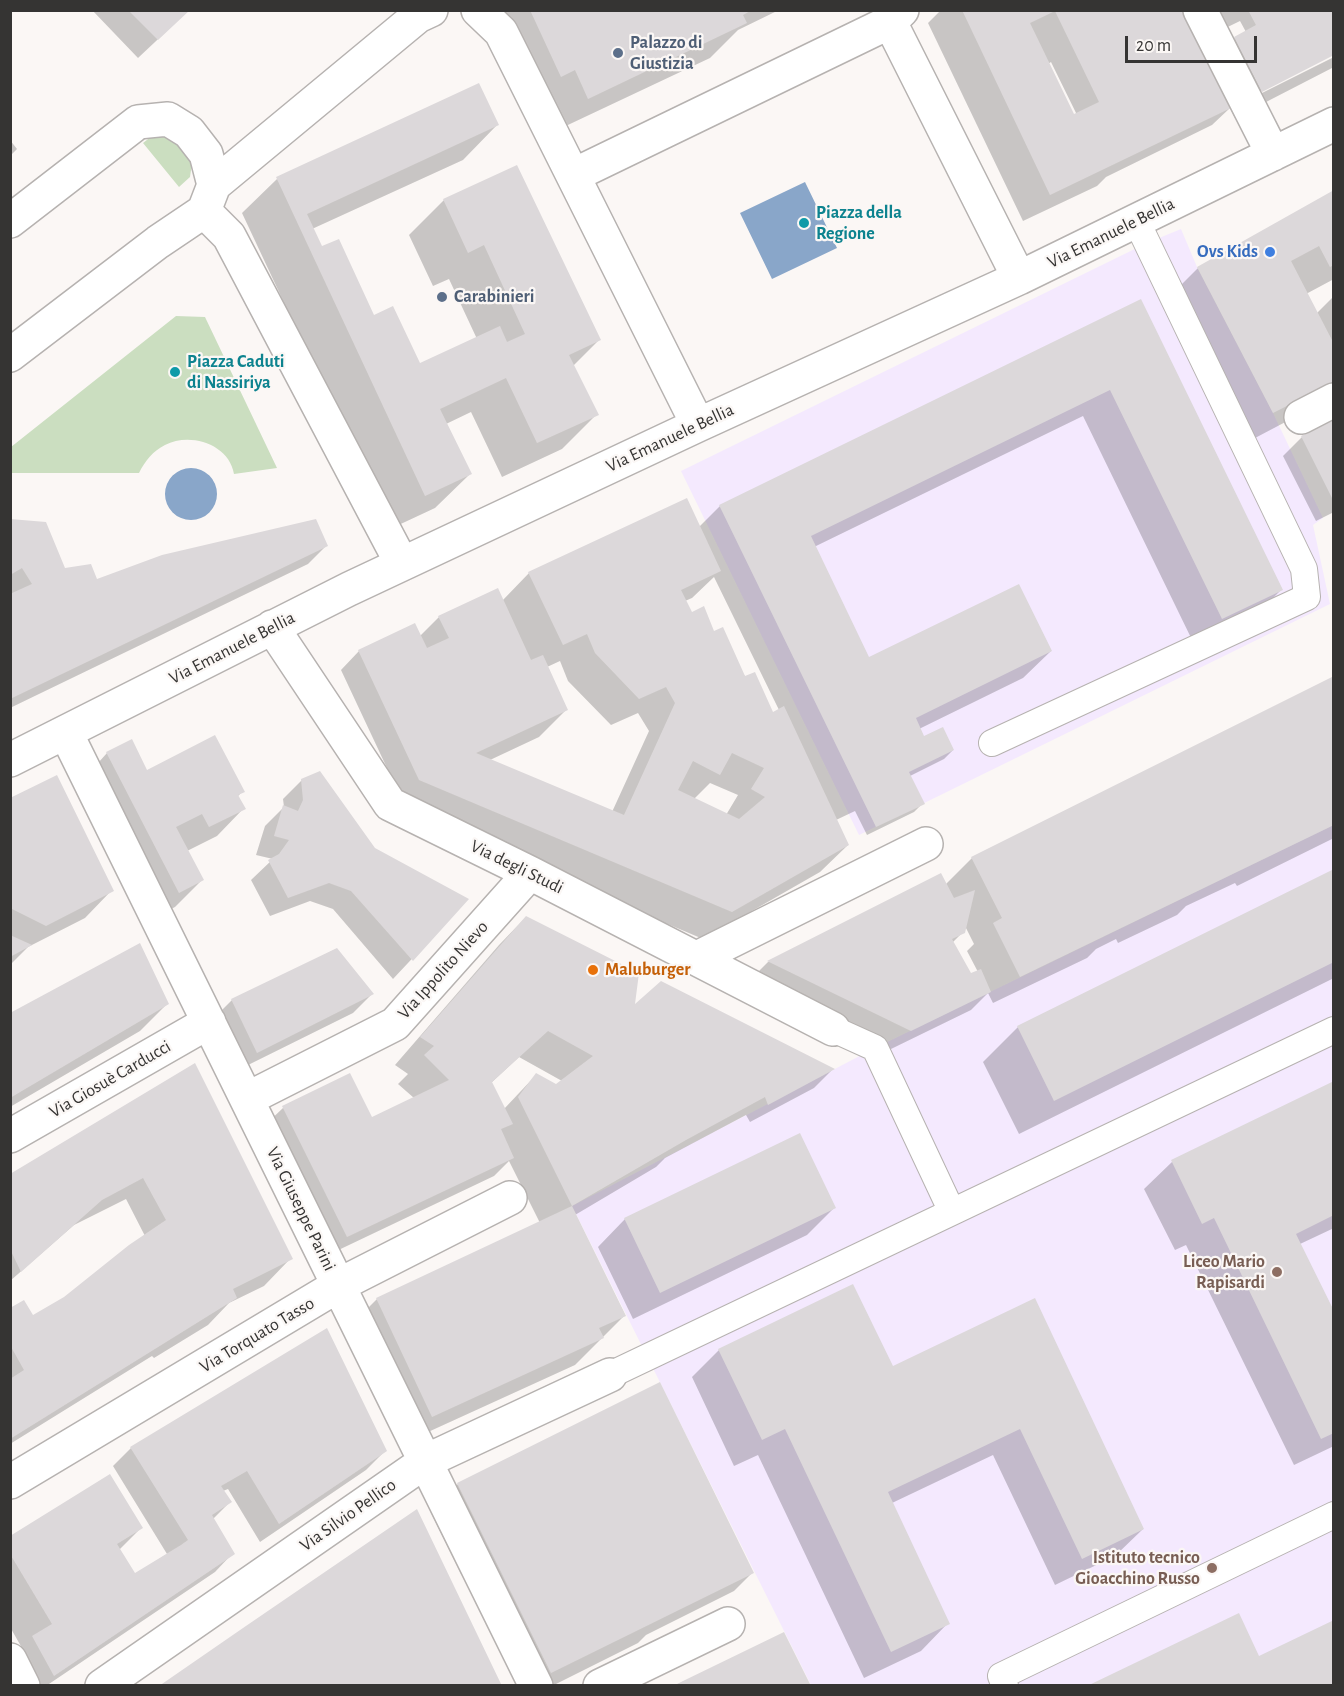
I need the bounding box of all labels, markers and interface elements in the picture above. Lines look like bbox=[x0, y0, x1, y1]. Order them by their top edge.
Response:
scale bar bbox=[1128, 24, 1260, 62]
place label: Palazzo di Giustizia bbox=[630, 32, 703, 74]
text: 20 m bbox=[1136, 37, 1171, 55]
marker: Palazzo di Giustizia bbox=[611, 46, 625, 60]
street label: Via Emanuele Bellia bbox=[1044, 193, 1178, 273]
place label: Piazza della Regione bbox=[816, 202, 902, 244]
marker: Piazza della Regione bbox=[797, 216, 811, 230]
place label: Ovs Kids bbox=[1197, 241, 1258, 263]
marker: Ovs Kids bbox=[1263, 245, 1277, 259]
place label: Carabinieri bbox=[454, 286, 534, 308]
marker: Carabinieri bbox=[435, 290, 449, 304]
place label: Piazza Caduti di Nassiriya bbox=[187, 351, 285, 394]
marker: Piazza Caduti di Nassiriya bbox=[168, 365, 182, 379]
street label: Via Emanuele Bellia bbox=[603, 399, 737, 477]
street label: Via Emanuele Bellia bbox=[165, 607, 299, 689]
street label: Via degli Studi bbox=[467, 835, 567, 899]
street label: Via Ippolito Nievo bbox=[393, 916, 493, 1024]
place label: Maluburger bbox=[605, 959, 691, 981]
marker: Maluburger bbox=[586, 963, 600, 977]
street label: Via Giosuè Carducci bbox=[45, 1035, 175, 1123]
street label: Via Giuseppe Parini bbox=[262, 1143, 340, 1275]
place label: Liceo Mario Rapisardi bbox=[1183, 1251, 1265, 1294]
marker: Liceo Mario Rapisardi bbox=[1270, 1265, 1284, 1279]
street label: Via Torquato Tasso bbox=[196, 1292, 318, 1378]
street label: Via Silvio Pellico bbox=[296, 1474, 400, 1556]
place label: Istituto tecnico Gioacchino Russo bbox=[1075, 1547, 1200, 1590]
marker: Istituto tecnico Gioacchino Russo bbox=[1205, 1561, 1219, 1575]

